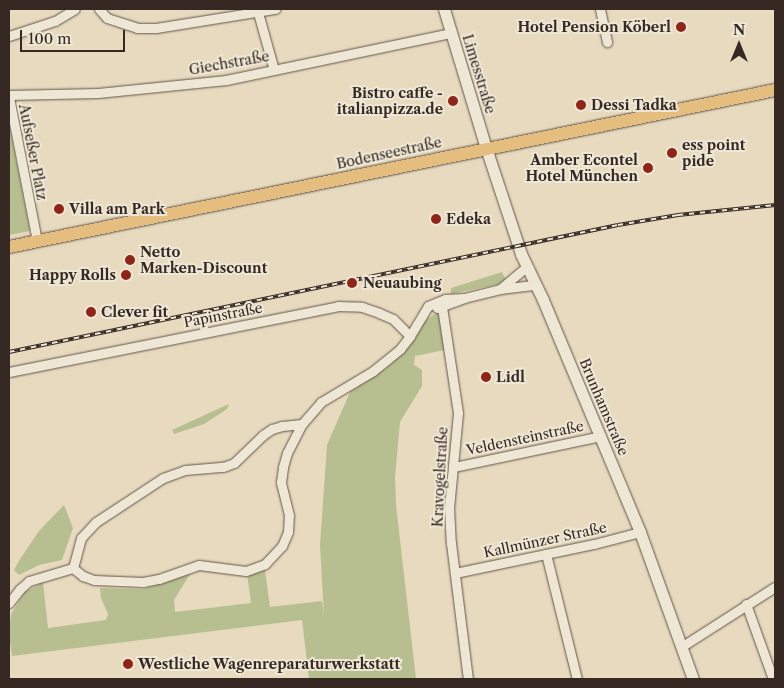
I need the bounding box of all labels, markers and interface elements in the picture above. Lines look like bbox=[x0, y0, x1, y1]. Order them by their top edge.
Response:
place label: Hotel Pension Köberl bbox=[518, 19, 671, 35]
scale bar bbox=[22, 20, 128, 52]
north arrow bbox=[714, 20, 764, 70]
marker: Hotel Pension Köberl bbox=[675, 21, 687, 33]
text: N bbox=[733, 21, 745, 39]
text: 100 m bbox=[28, 29, 71, 48]
street label: Limesstraße bbox=[459, 32, 499, 116]
street label: Giechstraße bbox=[188, 48, 270, 78]
place label: Bistro caffe - italianpizza.de bbox=[337, 85, 443, 118]
marker: Bistro caffe - italianpizza.de bbox=[447, 95, 459, 107]
place label: Dessi Tadka bbox=[591, 97, 677, 113]
marker: Dessi Tadka bbox=[575, 99, 587, 111]
street label: Aufseßer Platz bbox=[15, 102, 51, 202]
street label: Bodenseestraße bbox=[335, 134, 443, 172]
place label: ess point pide bbox=[682, 137, 745, 170]
marker: ess point pide bbox=[666, 147, 678, 159]
place label: Amber Econtel Hotel München bbox=[525, 152, 638, 184]
marker: Amber Econtel Hotel München bbox=[642, 162, 654, 174]
place label: Villa am Park bbox=[69, 201, 165, 217]
marker: Villa am Park bbox=[53, 203, 65, 215]
place label: Edeka bbox=[446, 211, 491, 227]
marker: Edeka bbox=[430, 213, 442, 225]
place label: Netto Marken-Discount bbox=[140, 244, 267, 276]
marker: Netto Marken-Discount bbox=[124, 254, 136, 266]
place label: Happy Rolls bbox=[29, 267, 116, 283]
marker: Happy Rolls bbox=[120, 269, 132, 281]
place label: Neuaubing bbox=[363, 275, 442, 291]
marker: Neuaubing bbox=[345, 276, 359, 290]
street label: Papinstraße bbox=[182, 299, 264, 331]
place label: Clever fit bbox=[101, 304, 168, 320]
marker: Clever fit bbox=[85, 306, 97, 318]
street label: Brunhamstraße bbox=[576, 356, 632, 458]
place label: Lidl bbox=[496, 369, 525, 385]
marker: Lidl bbox=[480, 371, 492, 383]
street label: Veldensteinstraße bbox=[465, 417, 585, 459]
street label: Kravogelstraße bbox=[429, 426, 451, 528]
street label: Kallmünzer Straße bbox=[482, 519, 608, 561]
place label: Westliche Wagenreparaturwerkstatt bbox=[138, 656, 401, 672]
marker: Westliche Wagenreparaturwerkstatt bbox=[122, 658, 134, 670]

